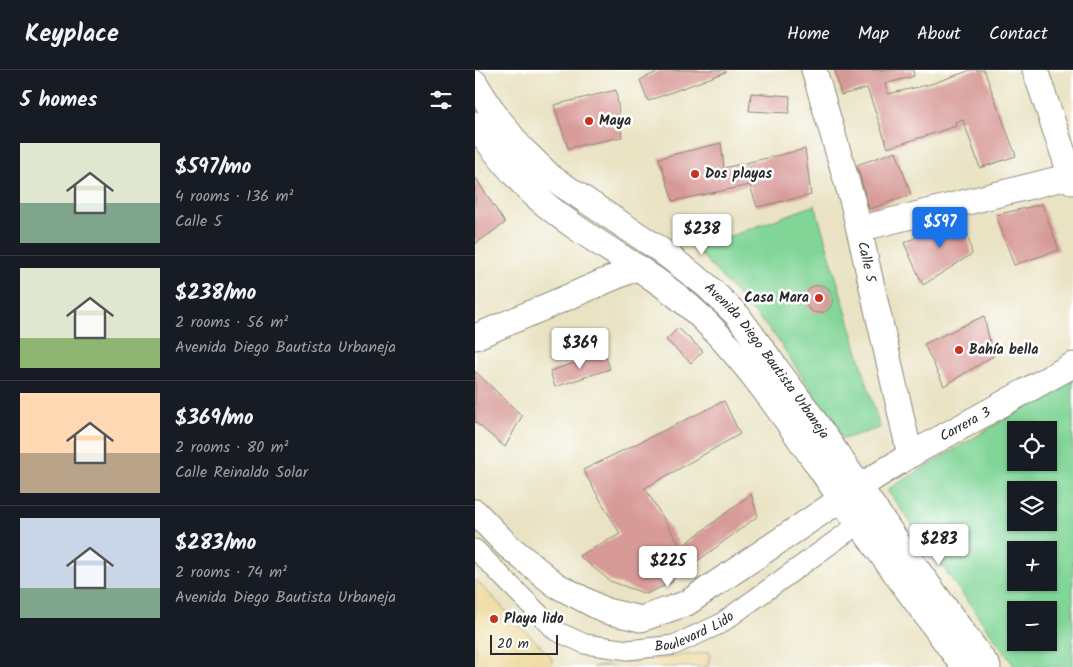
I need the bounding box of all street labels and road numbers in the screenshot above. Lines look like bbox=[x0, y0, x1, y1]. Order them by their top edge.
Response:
street label: Calle 5 bbox=[851, 239, 882, 286]
street label: Avenida Diego Bautista Urbaneja bbox=[699, 278, 835, 444]
street label: Carrera 3 bbox=[936, 401, 995, 448]
street label: Boulevard Lido bbox=[653, 606, 739, 658]

